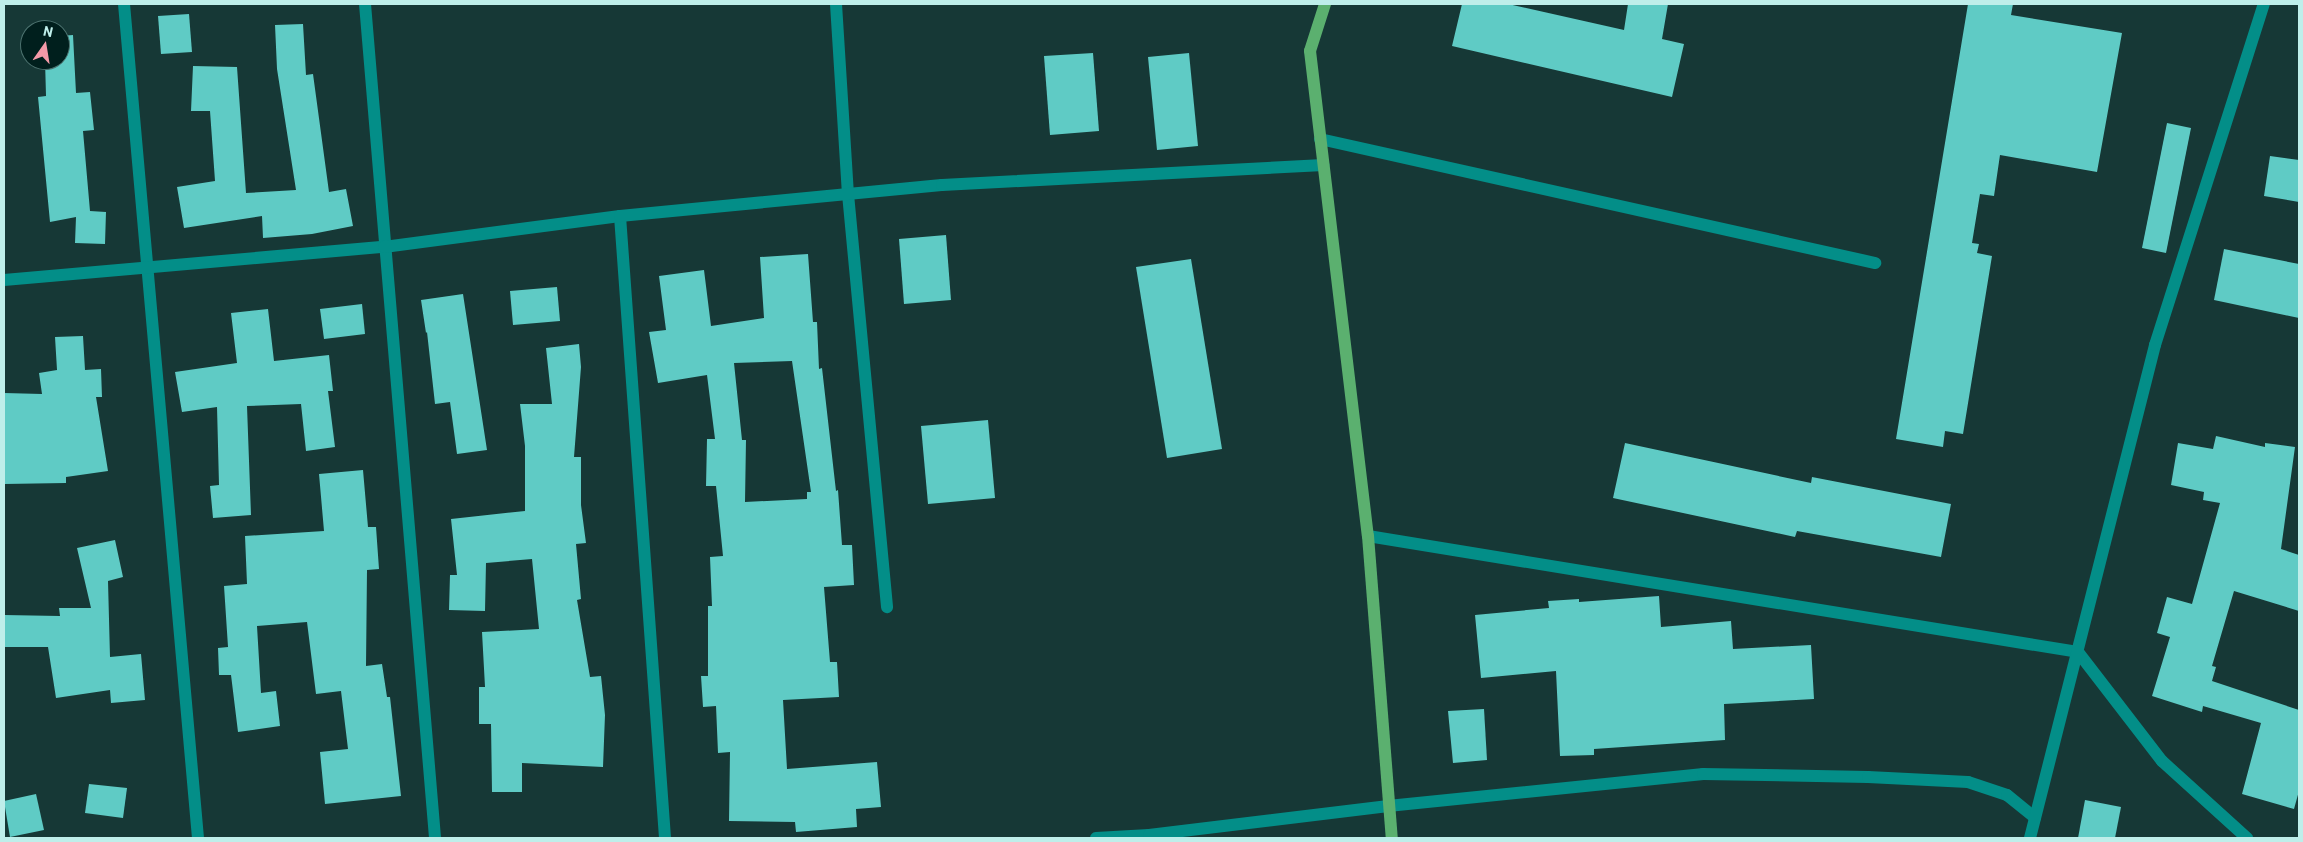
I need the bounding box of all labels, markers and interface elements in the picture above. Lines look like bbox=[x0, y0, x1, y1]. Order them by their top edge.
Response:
north arrow bbox=[20, 20, 70, 70]
text: N bbox=[42, 22, 55, 40]

